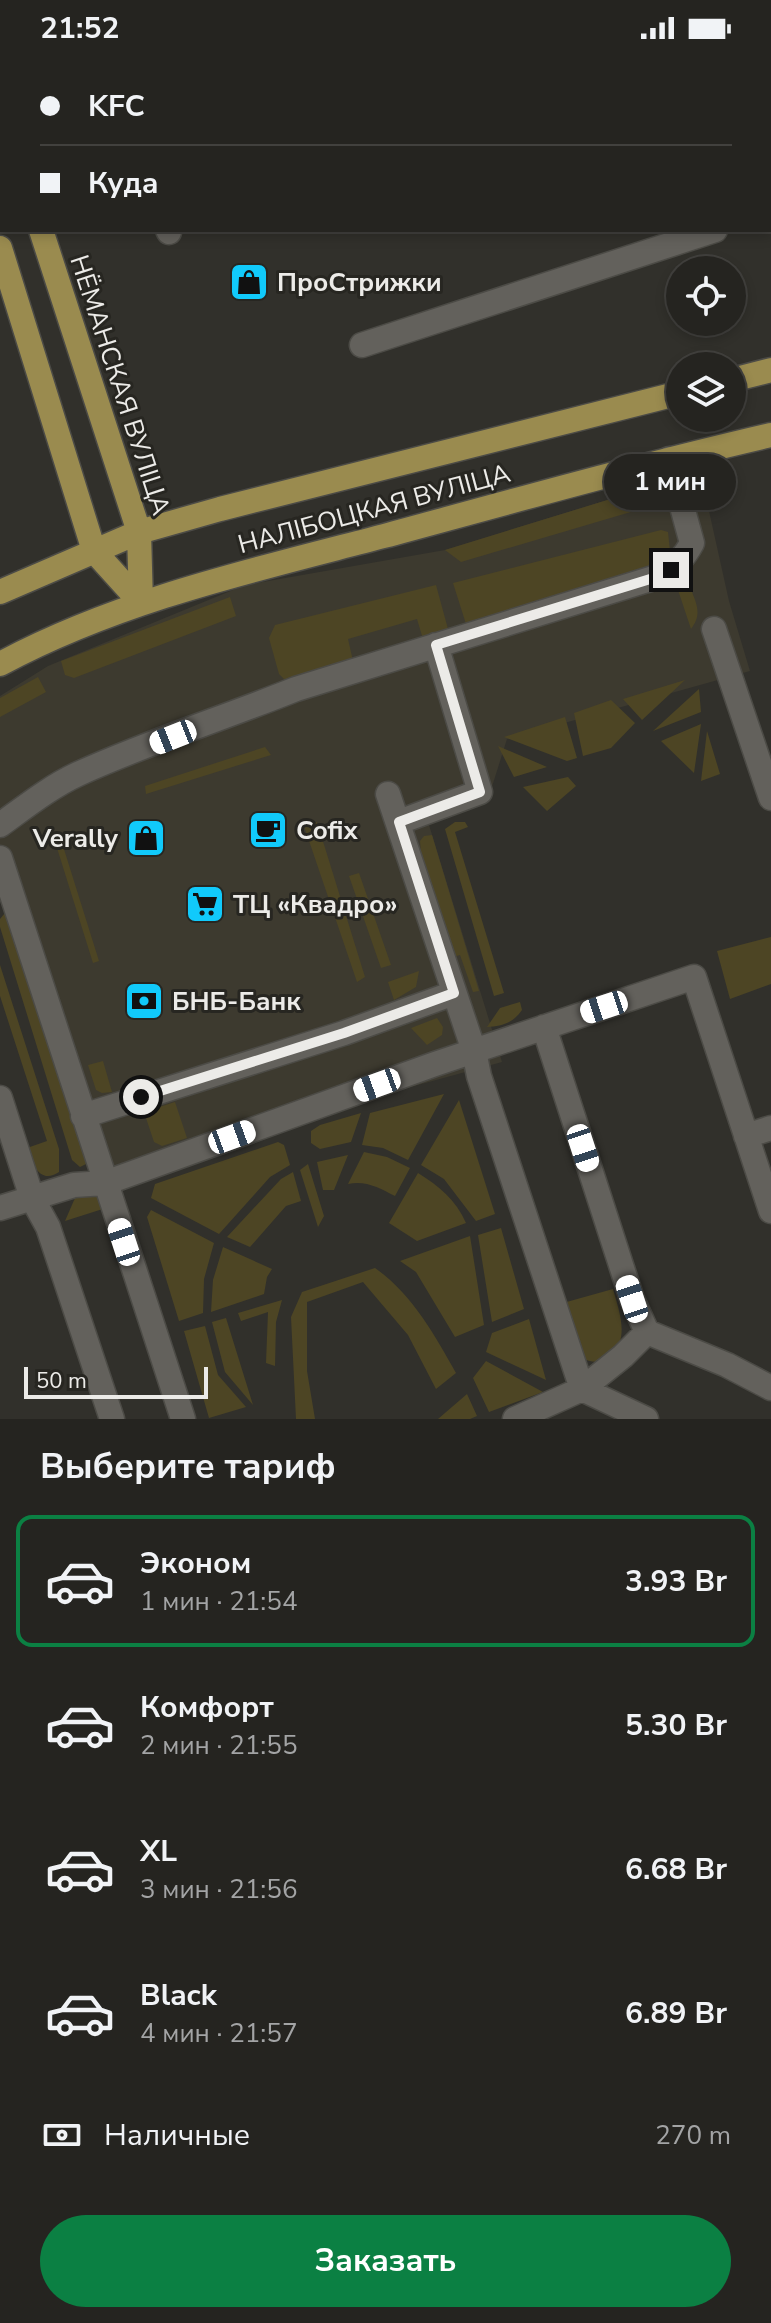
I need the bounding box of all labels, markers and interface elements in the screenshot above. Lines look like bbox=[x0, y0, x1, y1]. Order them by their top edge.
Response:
text: 21:52 bbox=[40, 8, 119, 49]
text: KFC bbox=[88, 86, 145, 127]
text: Куда bbox=[88, 163, 159, 204]
street label: НЁМАНСКАЯ ВУЛІЦА bbox=[61, 250, 179, 520]
map controls bbox=[666, 256, 746, 432]
button: locate bbox=[666, 256, 746, 336]
shop icon: ПроСтрижки bbox=[228, 261, 270, 303]
place label: ПроСтрижки bbox=[277, 265, 442, 300]
button: layers bbox=[666, 352, 746, 432]
callout: 1 мин bbox=[605, 454, 737, 510]
street label: НАЛІБОЦКАЯ ВУЛІЦА bbox=[234, 456, 514, 562]
text: 1 мин bbox=[634, 464, 706, 499]
route end bbox=[653, 552, 689, 588]
car bbox=[146, 717, 200, 757]
cafe icon: Cofix bbox=[247, 809, 289, 851]
place label: Cofix bbox=[296, 813, 358, 848]
shop icon: Verally bbox=[125, 817, 167, 859]
place label: Verally bbox=[32, 821, 118, 856]
supermarket icon: ТЦ «Квадро» bbox=[184, 883, 226, 925]
place label: ТЦ «Квадро» bbox=[233, 887, 398, 922]
bank icon: БНБ-Банк bbox=[123, 980, 165, 1022]
place label: БНБ-Банк bbox=[172, 984, 301, 1019]
car bbox=[577, 988, 631, 1026]
car bbox=[350, 1066, 404, 1104]
route start bbox=[123, 1079, 159, 1115]
car bbox=[205, 1118, 259, 1156]
car bbox=[564, 1121, 602, 1175]
car bbox=[105, 1215, 143, 1269]
car bbox=[613, 1272, 651, 1326]
scale bar bbox=[24, 1363, 208, 1399]
text: 50 m bbox=[36, 1366, 87, 1396]
text: Выберите тариф bbox=[40, 1442, 336, 1491]
text: Эконом bbox=[140, 1543, 251, 1584]
icon: car bbox=[44, 1545, 116, 1617]
text: 3.93 Br bbox=[625, 1561, 727, 1602]
text: 1 мин · 21:54 bbox=[140, 1584, 297, 1619]
text: Комфорт bbox=[140, 1687, 274, 1728]
icon: car bbox=[44, 1689, 116, 1761]
text: 5.30 Br bbox=[625, 1705, 727, 1746]
text: 2 мин · 21:55 bbox=[140, 1728, 297, 1763]
text: XL bbox=[140, 1831, 177, 1872]
icon: car bbox=[44, 1833, 116, 1905]
text: 6.68 Br bbox=[625, 1849, 727, 1890]
text: 3 мин · 21:56 bbox=[140, 1872, 297, 1907]
text: Black bbox=[140, 1975, 217, 2016]
icon: car bbox=[44, 1977, 116, 2049]
text: 6.89 Br bbox=[625, 1993, 727, 2034]
text: 4 мин · 21:57 bbox=[140, 2016, 297, 2051]
icon: cash bbox=[40, 2113, 84, 2157]
text: Наличные bbox=[104, 2115, 250, 2156]
text: 270 m bbox=[655, 2118, 731, 2153]
button: Заказать bbox=[40, 2215, 731, 2307]

